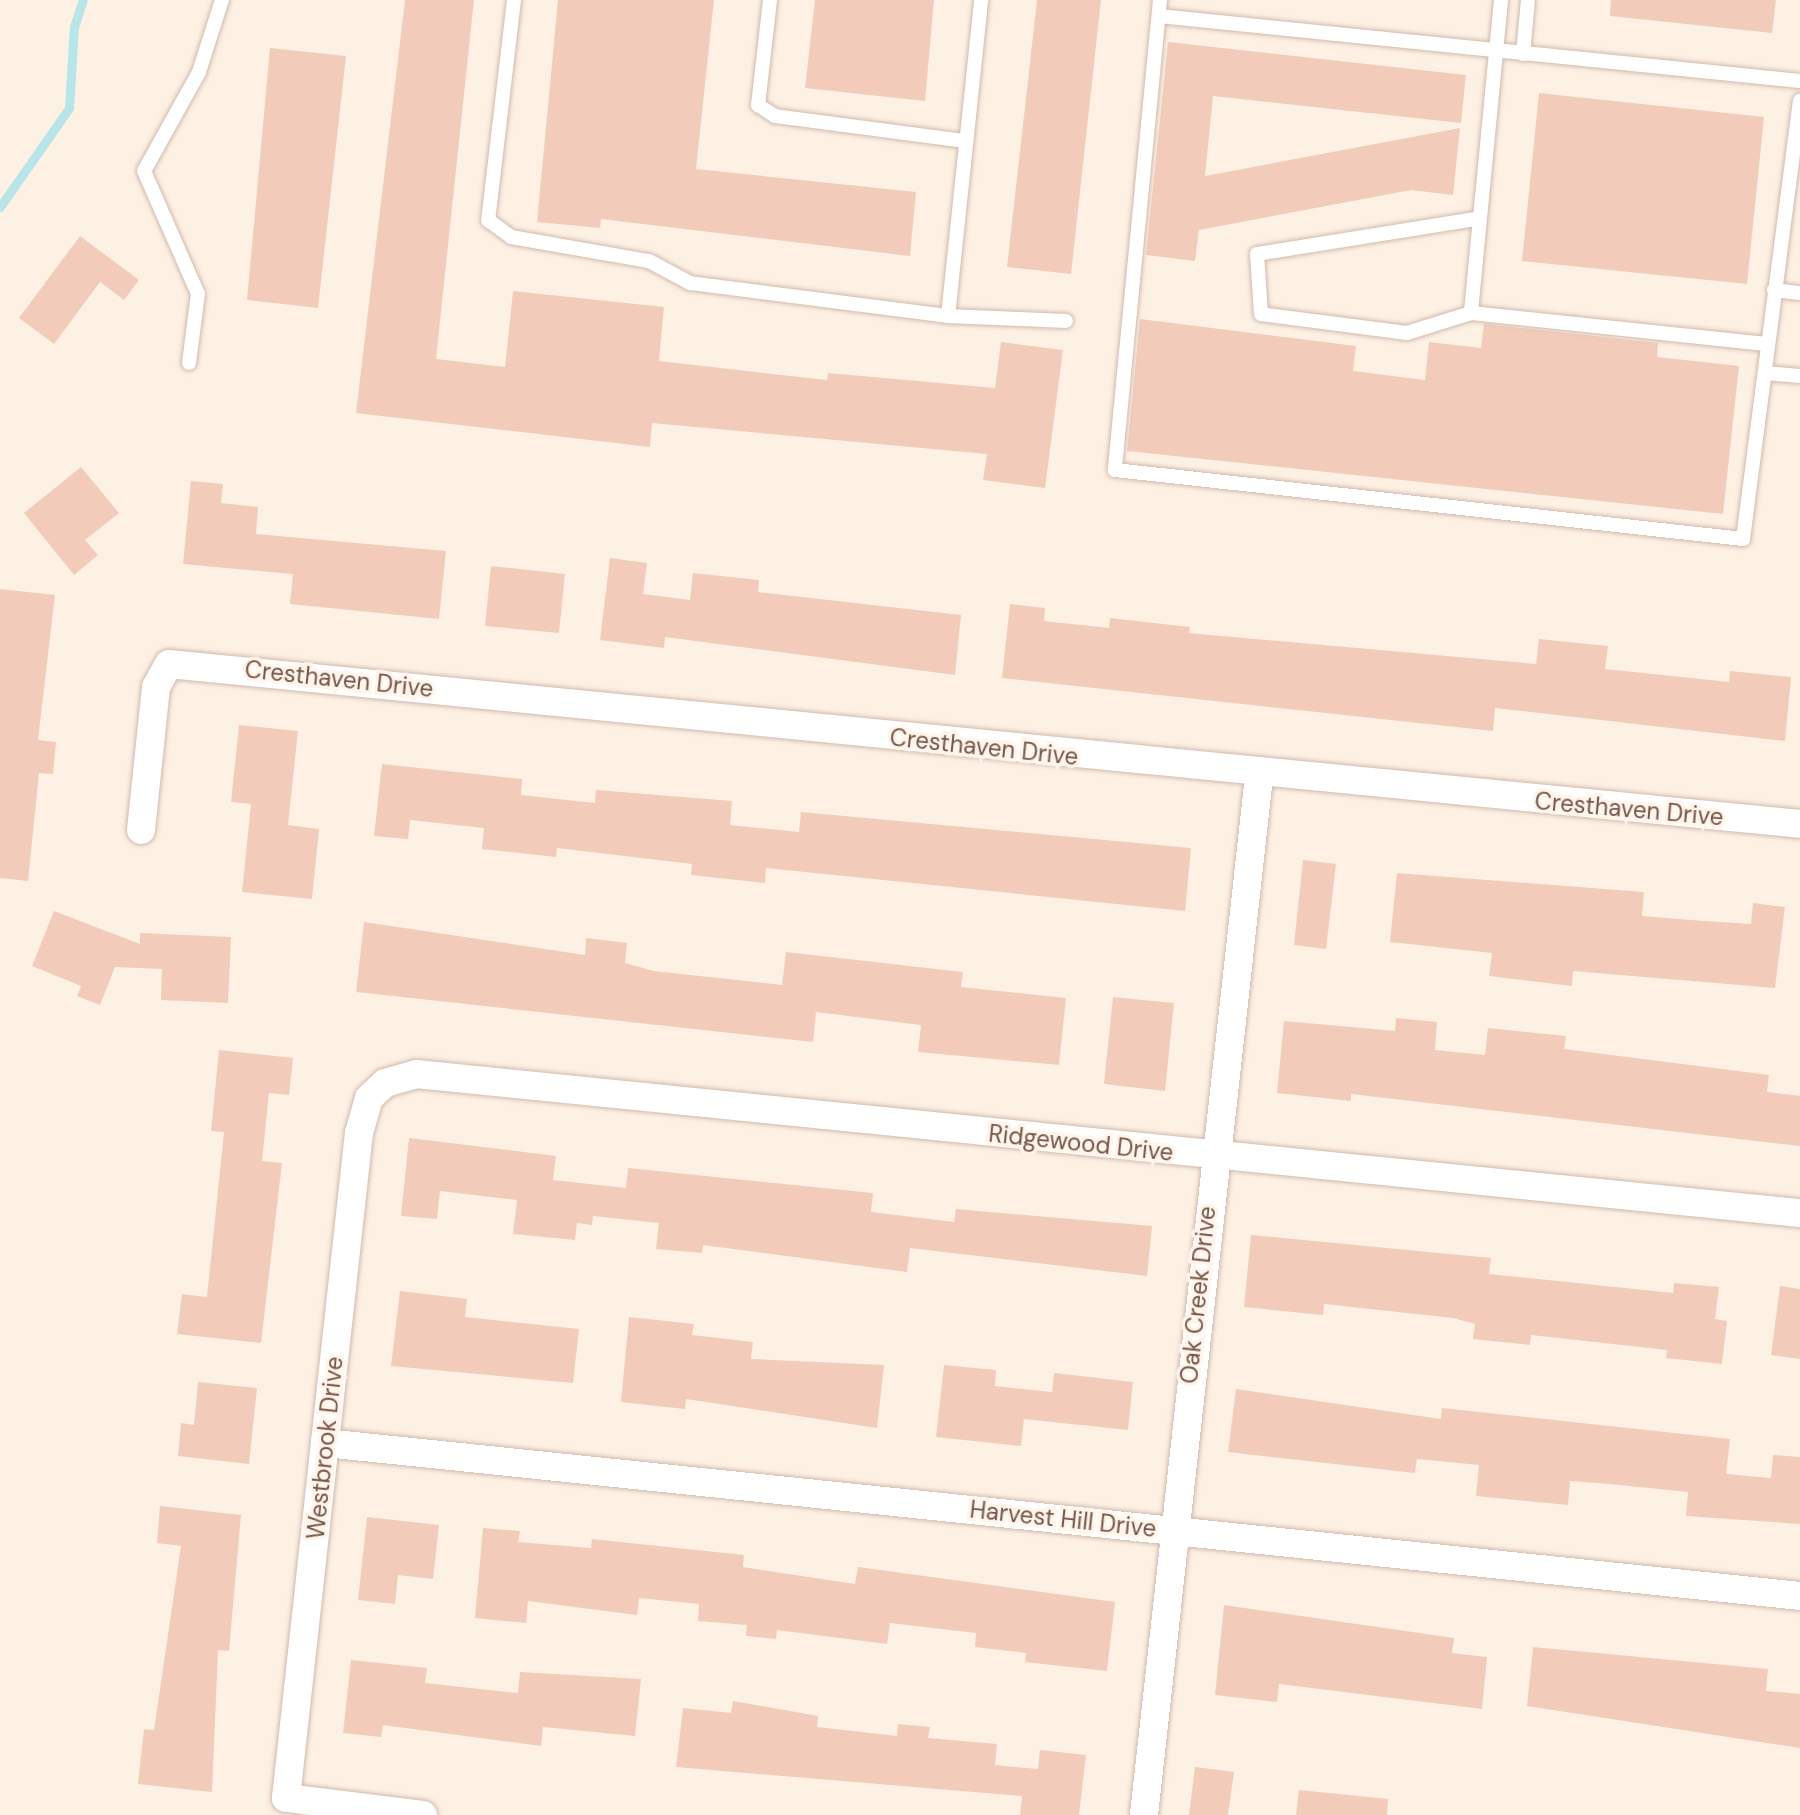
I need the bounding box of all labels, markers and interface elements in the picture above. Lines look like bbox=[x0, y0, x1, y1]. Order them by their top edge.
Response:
street label: Cresthaven Drive bbox=[243, 655, 435, 703]
street label: Cresthaven Drive bbox=[888, 723, 1080, 771]
street label: Cresthaven Drive bbox=[1533, 786, 1725, 832]
street label: Ridgewood Drive bbox=[987, 1119, 1175, 1167]
street label: Oak Creek Drive bbox=[1174, 1205, 1222, 1385]
street label: Westbrook Drive bbox=[301, 1355, 349, 1541]
street label: Harvest Hill Drive bbox=[968, 1495, 1158, 1543]

